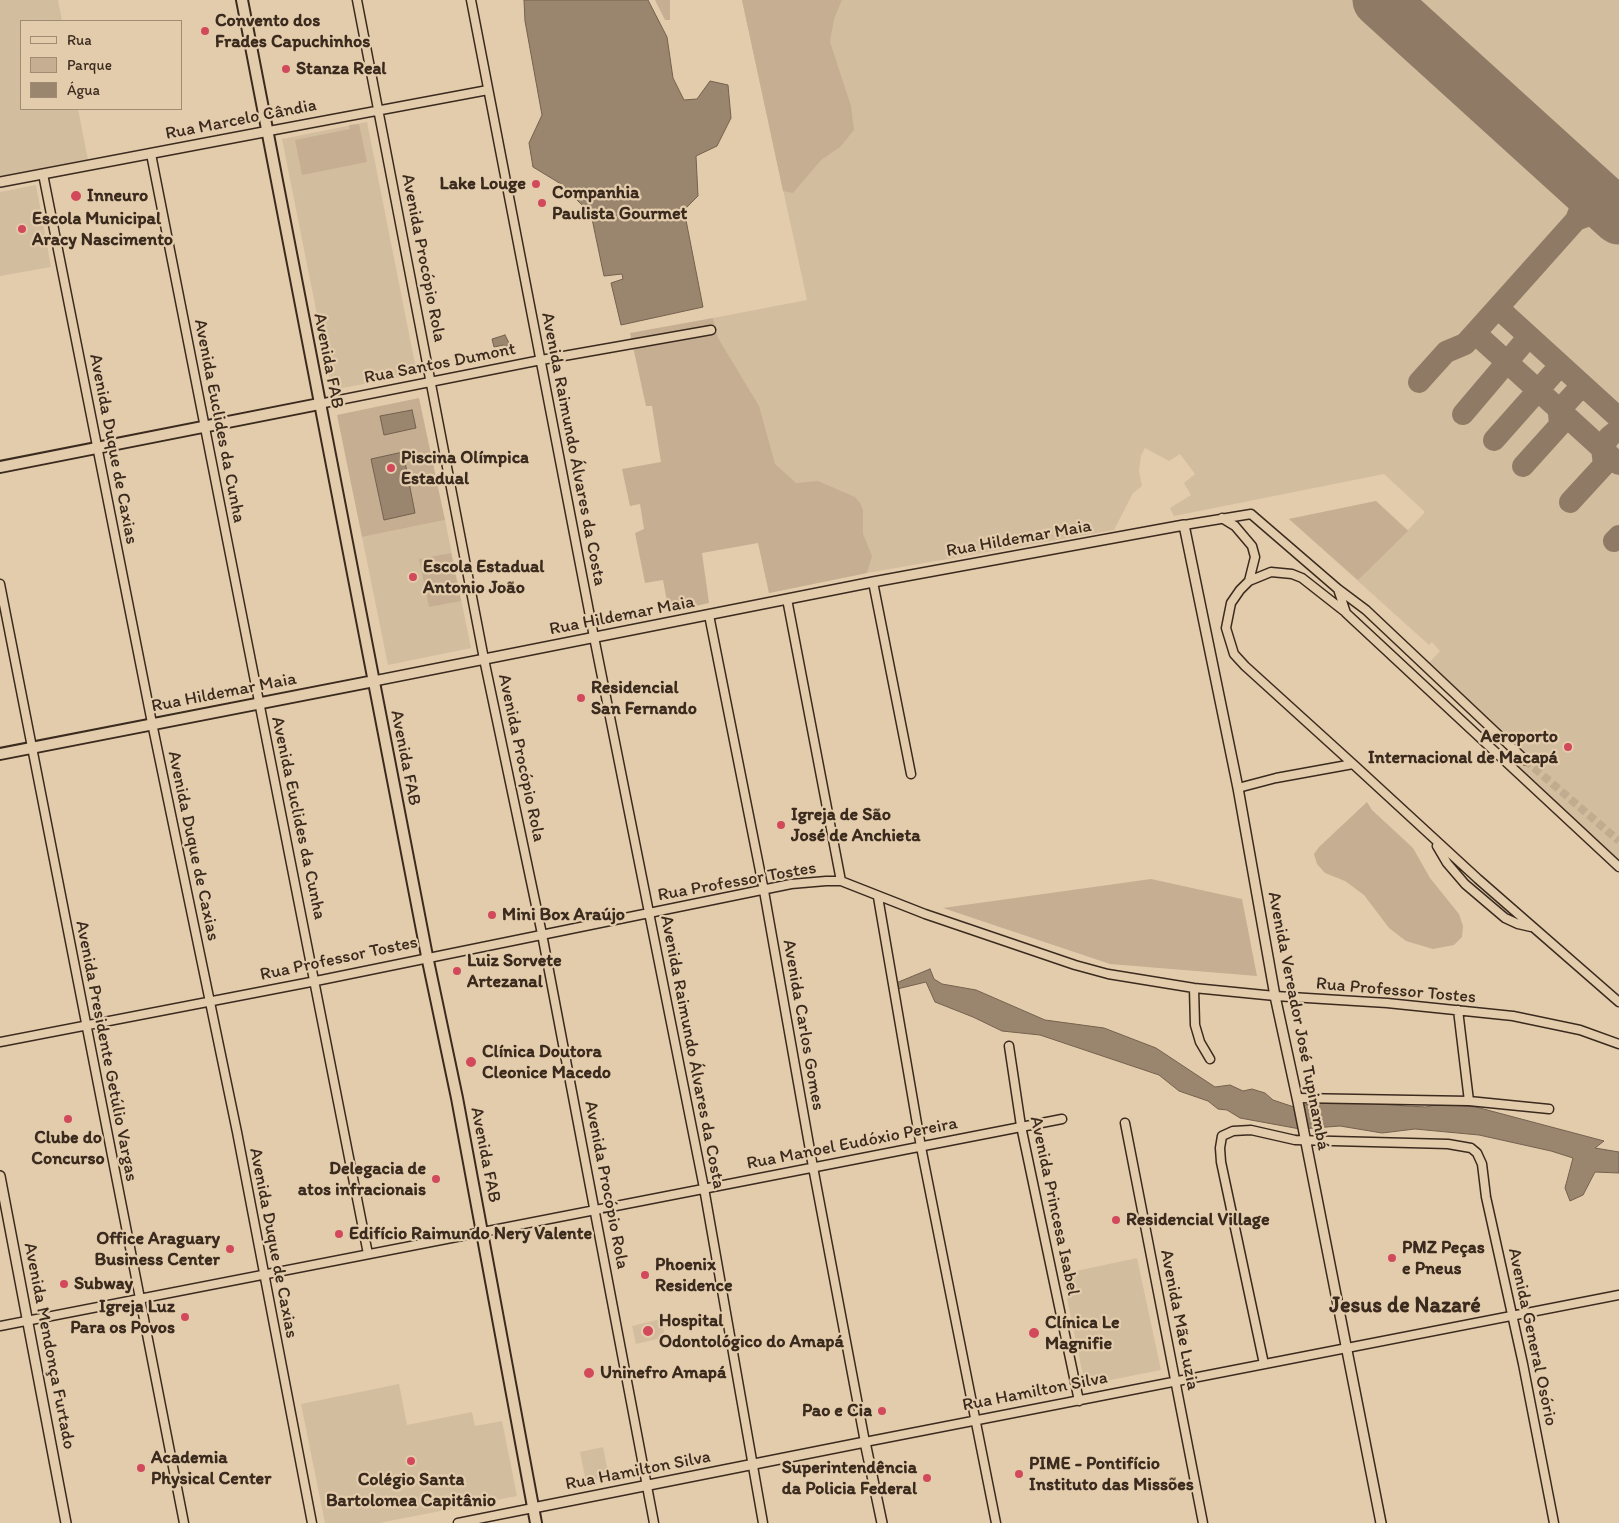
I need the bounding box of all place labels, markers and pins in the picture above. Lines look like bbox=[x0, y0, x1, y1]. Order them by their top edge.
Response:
place label: Convento dos Frades Capuchinhos bbox=[215, 10, 370, 52]
marker: Convento dos Frades Capuchinhos bbox=[199, 25, 211, 37]
place label: Stanza Real bbox=[296, 58, 386, 80]
marker: Stanza Real bbox=[280, 63, 292, 75]
place label: Lake Louge bbox=[440, 173, 526, 195]
marker: Lake Louge bbox=[530, 178, 542, 190]
place label: Companhia Paulista Gourmet bbox=[552, 182, 687, 224]
place label: Inneuro bbox=[87, 185, 148, 207]
marker: Inneuro bbox=[69, 189, 83, 203]
marker: Companhia Paulista Gourmet bbox=[536, 197, 548, 209]
place label: Escola Municipal Aracy Nascimento bbox=[32, 208, 173, 250]
marker: Escola Municipal Aracy Nascimento bbox=[16, 223, 28, 235]
place label: Piscina Olímpica Estadual bbox=[401, 447, 529, 489]
marker: Piscina Olímpica Estadual bbox=[385, 462, 397, 474]
place label: Escola Estadual Antonio João bbox=[423, 556, 544, 598]
marker: Escola Estadual Antonio João bbox=[407, 571, 419, 583]
place label: Residencial San Fernando bbox=[591, 677, 697, 720]
marker: Residencial San Fernando bbox=[575, 692, 587, 704]
place label: Aeroporto Internacional de Macapá bbox=[1368, 726, 1558, 769]
marker: Aeroporto Internacional de Macapá bbox=[1562, 741, 1574, 753]
place label: Igreja de São José de Anchieta bbox=[791, 804, 921, 846]
marker: Igreja de São José de Anchieta bbox=[775, 819, 787, 831]
place label: Mini Box Araújo bbox=[502, 904, 625, 926]
marker: Mini Box Araújo bbox=[486, 909, 498, 921]
place label: Luiz Sorvete Artezanal bbox=[467, 950, 562, 992]
marker: Luiz Sorvete Artezanal bbox=[451, 965, 463, 977]
place label: Clínica Doutora Cleonice Macedo bbox=[482, 1041, 611, 1084]
marker: Clínica Doutora Cleonice Macedo bbox=[464, 1055, 478, 1069]
marker: Clube do Concurso bbox=[62, 1113, 74, 1125]
place label: Clube do Concurso bbox=[31, 1127, 105, 1170]
place label: Delegacia de atos infracionais bbox=[298, 1158, 426, 1200]
marker: Delegacia de atos infracionais bbox=[430, 1173, 442, 1185]
place label: Residencial Village bbox=[1126, 1209, 1270, 1231]
marker: Residencial Village bbox=[1110, 1214, 1122, 1226]
place label: Edifício Raimundo Nery Valente bbox=[349, 1223, 592, 1245]
place label: Office Araguary Business Center bbox=[95, 1228, 220, 1270]
marker: Edifício Raimundo Nery Valente bbox=[333, 1228, 345, 1240]
place label: PMZ Peças e Pneus bbox=[1402, 1237, 1485, 1280]
marker: Office Araguary Business Center bbox=[224, 1243, 236, 1255]
marker: PMZ Peças e Pneus bbox=[1386, 1252, 1398, 1264]
place label: Phoenix Residence bbox=[655, 1254, 733, 1296]
marker: Phoenix Residence bbox=[639, 1269, 651, 1281]
place label: Subway bbox=[74, 1273, 133, 1295]
marker: Subway bbox=[58, 1278, 70, 1290]
place label: Igreja Luz Para os Povos bbox=[70, 1296, 175, 1338]
place label: Hospital Odontológico do Amapá bbox=[659, 1310, 844, 1352]
marker: Igreja Luz Para os Povos bbox=[179, 1311, 191, 1323]
place label: Clínica Le Magnifie bbox=[1045, 1312, 1120, 1355]
marker: Hospital Odontológico do Amapá bbox=[641, 1324, 655, 1338]
marker: Clínica Le Magnifie bbox=[1027, 1326, 1041, 1340]
place label: Uninefro Amapá bbox=[600, 1362, 726, 1384]
marker: Uninefro Amapá bbox=[582, 1366, 596, 1380]
place label: Pao e Cia bbox=[802, 1400, 872, 1422]
marker: Pao e Cia bbox=[876, 1405, 888, 1417]
place label: Academia Physical Center bbox=[151, 1447, 271, 1490]
place label: PIME - Pontifício Instituto das Missões bbox=[1029, 1453, 1194, 1496]
marker: Colégio Santa Bartolomea Capitânio bbox=[405, 1455, 417, 1467]
place label: Superintendência da Policia Federal bbox=[782, 1457, 917, 1500]
marker: Academia Physical Center bbox=[135, 1462, 147, 1474]
marker: PIME - Pontifício Instituto das Missões bbox=[1013, 1468, 1025, 1480]
place label: Colégio Santa Bartolomea Capitânio bbox=[326, 1469, 496, 1512]
marker: Superintendência da Policia Federal bbox=[921, 1472, 933, 1484]

